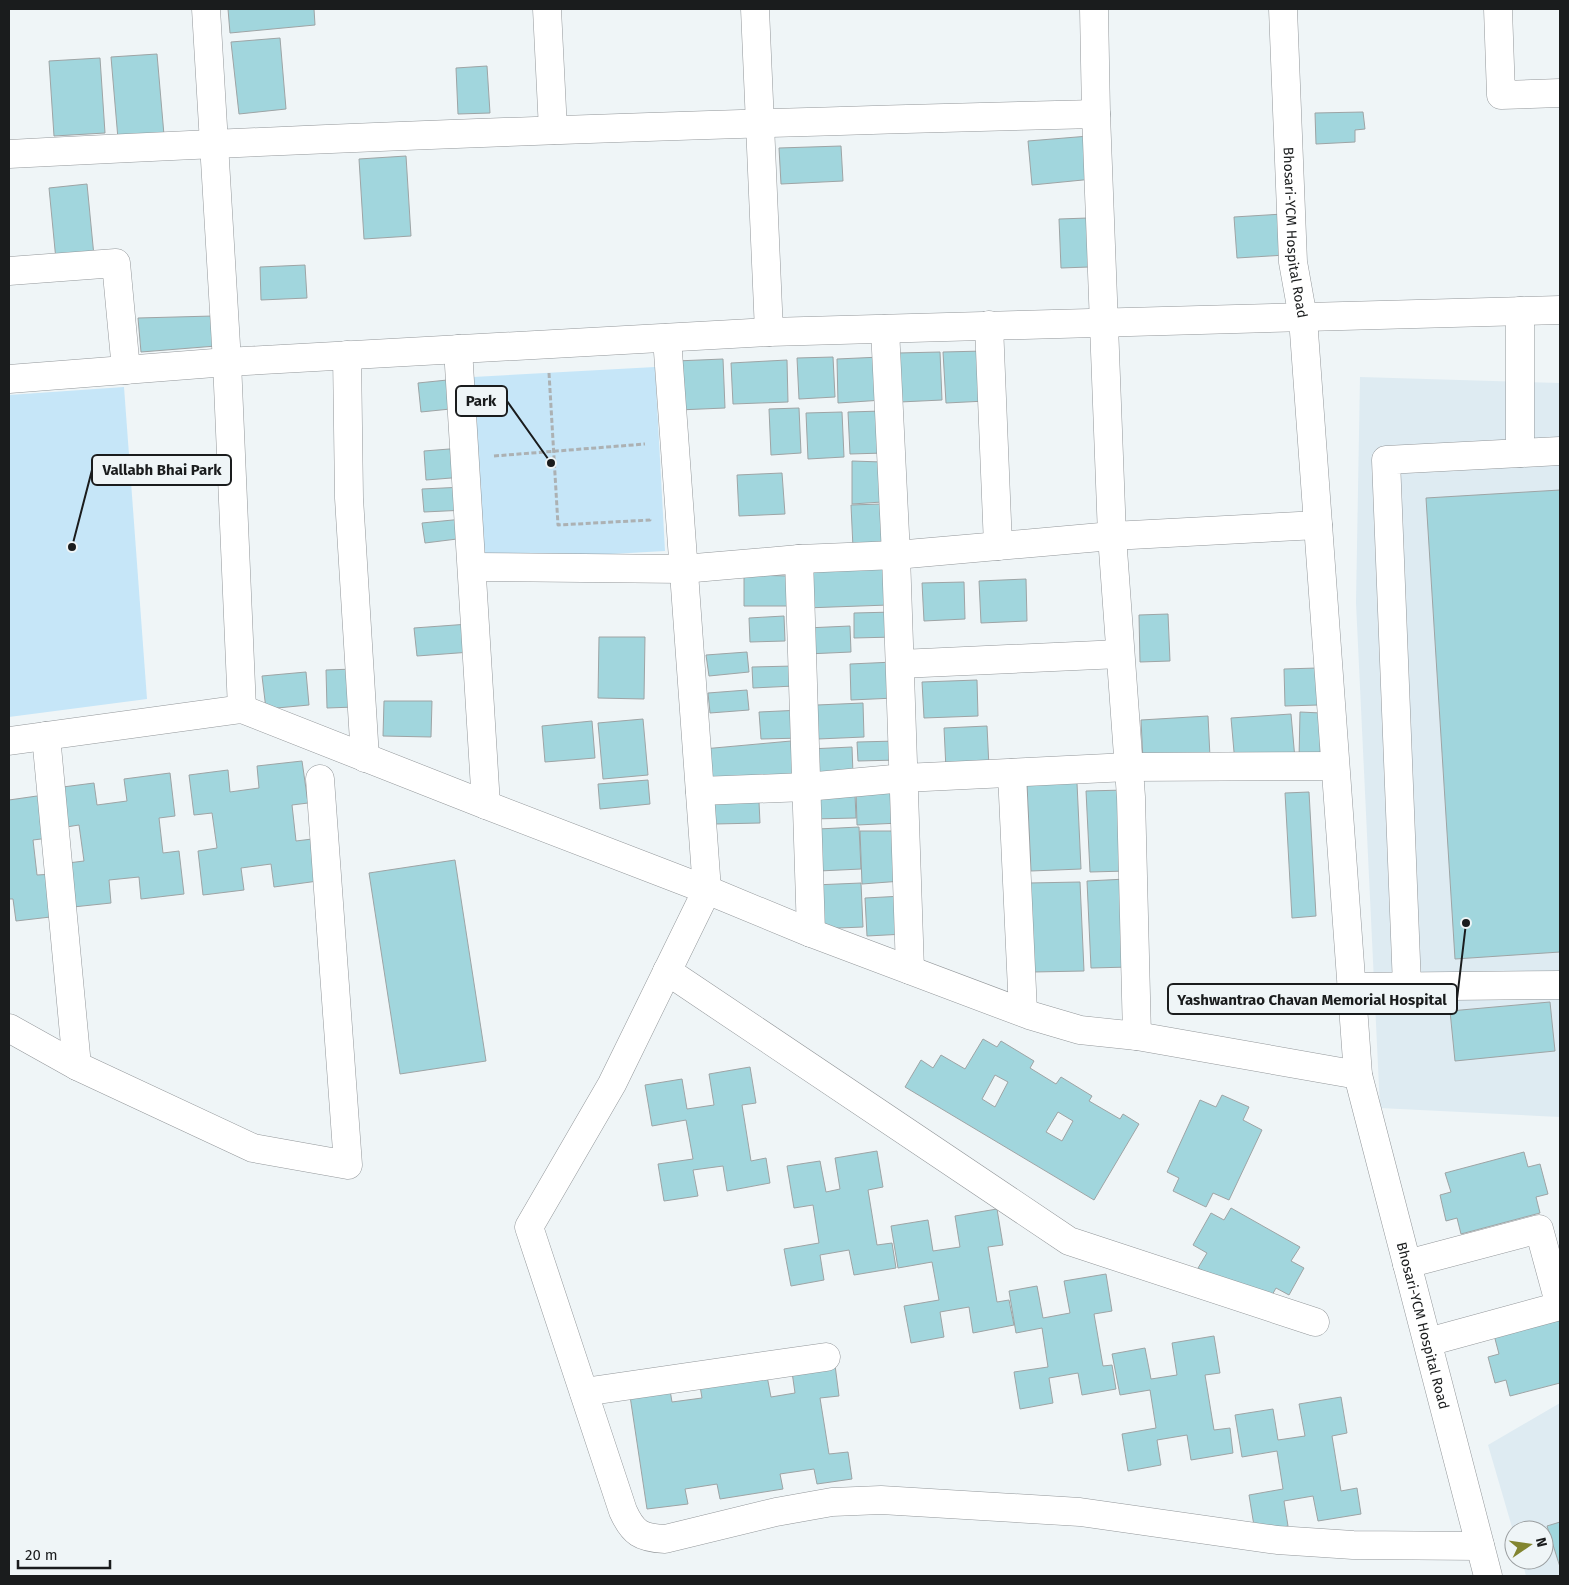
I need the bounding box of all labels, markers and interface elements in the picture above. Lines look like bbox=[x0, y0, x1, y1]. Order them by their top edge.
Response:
street label: Bhosari-YCM Hospital Road bbox=[1279, 147, 1311, 320]
callout: Park bbox=[456, 386, 507, 416]
text: Park bbox=[466, 392, 497, 410]
callout: Vallabh Bhai Park bbox=[92, 455, 231, 485]
text: Vallabh Bhai Park bbox=[102, 461, 222, 479]
callout: Yashwantrao Chavan Memorial Hospital bbox=[1168, 984, 1457, 1014]
text: Yashwantrao Chavan Memorial Hospital bbox=[1176, 991, 1447, 1009]
street label: Bhosari-YCM Hospital Road bbox=[1393, 1240, 1452, 1411]
north arrow bbox=[1504, 1520, 1554, 1570]
text: N bbox=[1532, 1536, 1551, 1549]
scale bar bbox=[18, 1538, 110, 1570]
text: 20 m bbox=[25, 1546, 58, 1564]

